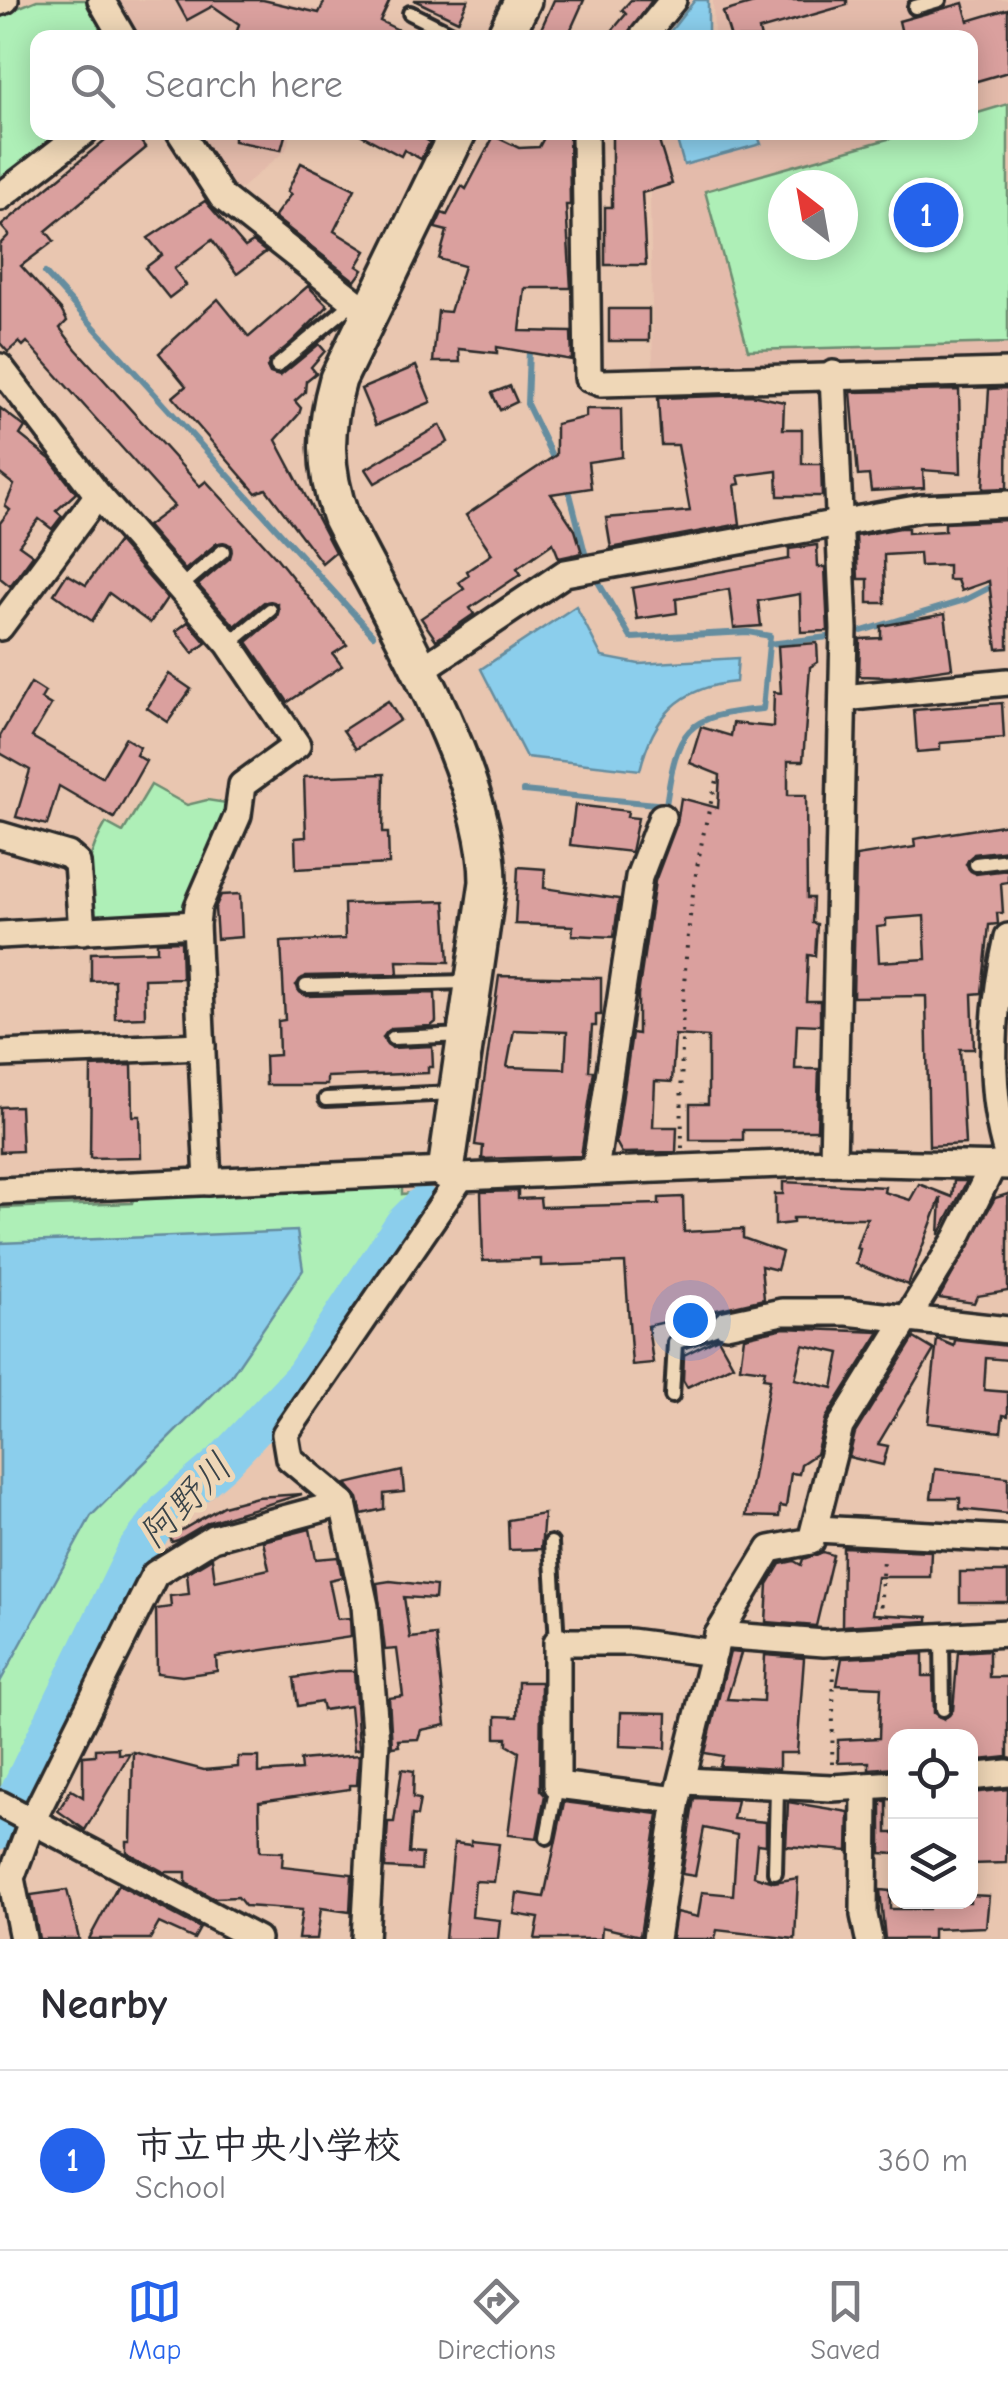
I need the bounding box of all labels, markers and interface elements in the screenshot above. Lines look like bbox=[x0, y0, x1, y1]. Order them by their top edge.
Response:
search box bbox=[30, 30, 978, 140]
icon: search bbox=[65, 58, 120, 113]
text: Search here bbox=[145, 63, 343, 107]
north arrow bbox=[768, 170, 858, 260]
pin: 1 bbox=[894, 178, 958, 252]
your location bbox=[665, 1295, 716, 1346]
water label: 阿野川 bbox=[131, 1445, 241, 1557]
map controls bbox=[888, 1729, 978, 1909]
button: locate bbox=[888, 1729, 978, 1819]
button: layers bbox=[888, 1819, 978, 1909]
text: Nearby bbox=[40, 1980, 167, 2029]
text: 市立中央小学校 bbox=[135, 2124, 401, 2168]
text: 1 bbox=[66, 2142, 79, 2179]
text: 360 m bbox=[878, 2142, 968, 2179]
text: School bbox=[135, 2169, 226, 2206]
tab: Map bbox=[127, 2274, 182, 2366]
tab: Directions bbox=[437, 2274, 556, 2366]
tab: Saved bbox=[811, 2274, 881, 2366]

